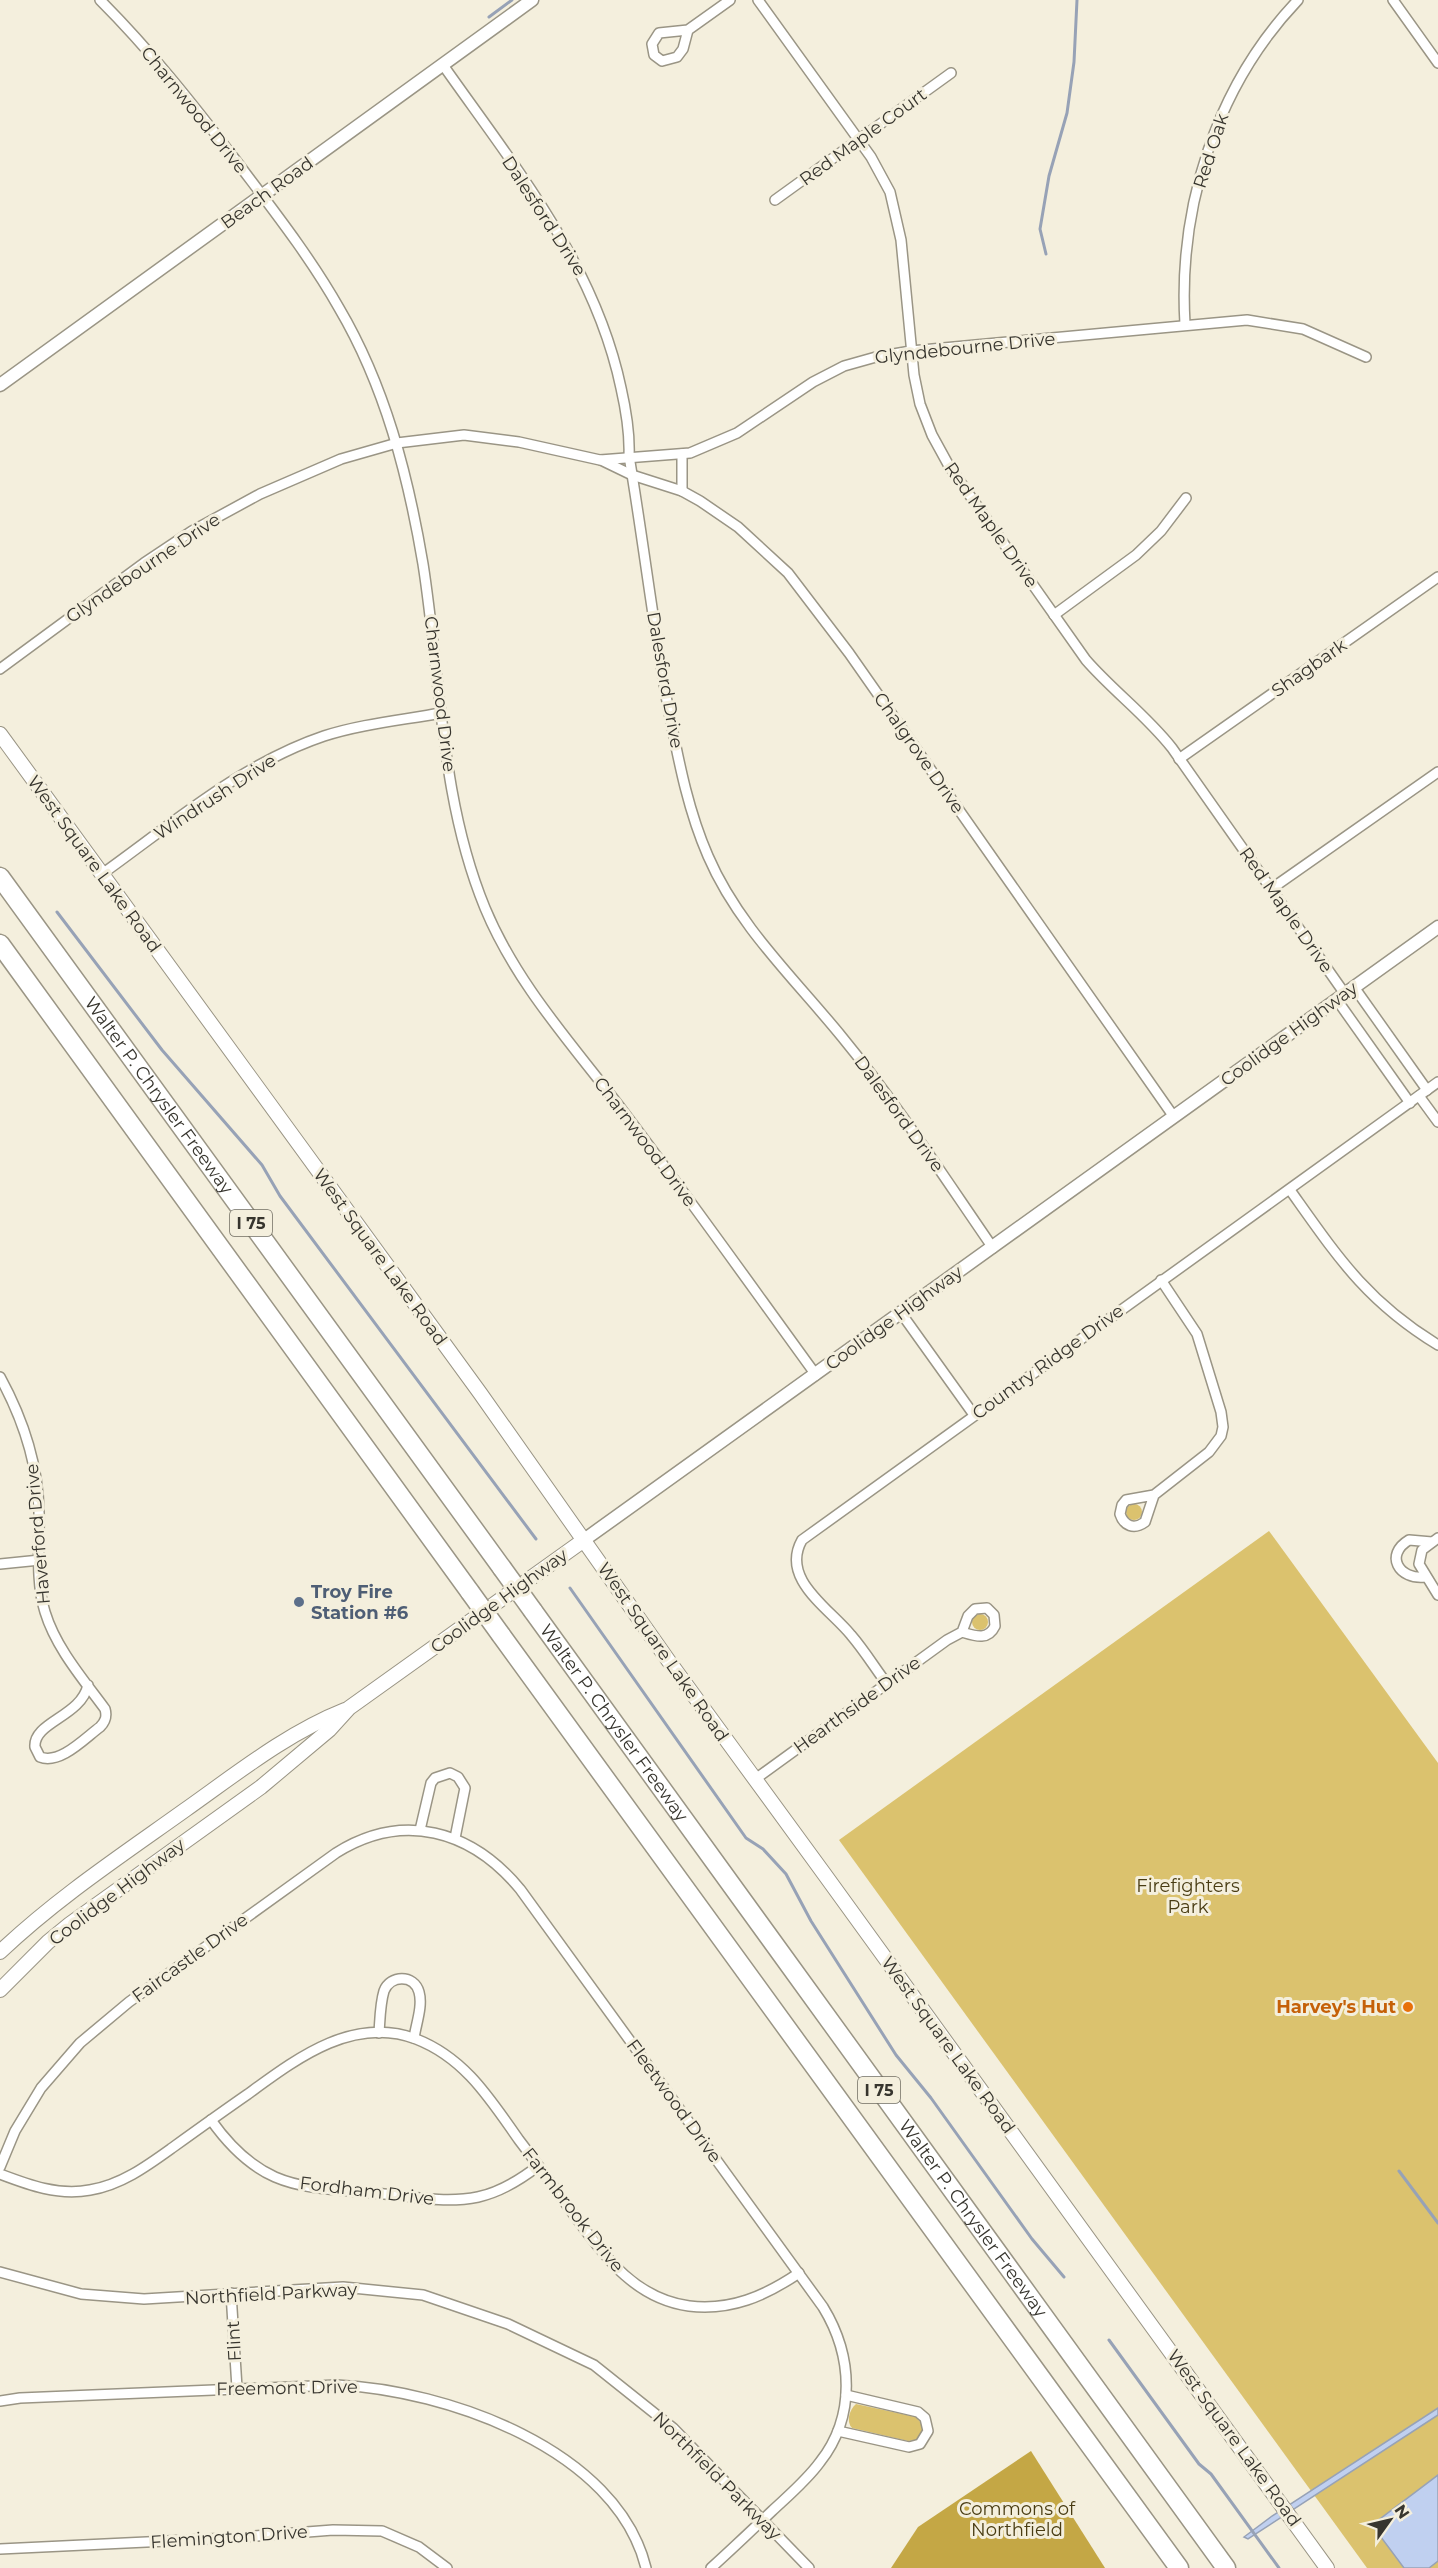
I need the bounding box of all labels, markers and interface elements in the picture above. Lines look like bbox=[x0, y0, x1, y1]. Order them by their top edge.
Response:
street label: Charnwood Drive bbox=[136, 42, 252, 178]
street label: Red Maple Court bbox=[795, 83, 931, 191]
street label: Red Oak bbox=[1189, 111, 1233, 191]
street label: Beach Road bbox=[217, 152, 317, 234]
street label: Dalesford Drive bbox=[497, 152, 591, 280]
street label: Glyndebourne Drive bbox=[874, 328, 1056, 368]
street label: Red Maple Drive bbox=[939, 458, 1043, 592]
street label: Glyndebourne Drive bbox=[62, 508, 224, 628]
street label: Dalesford Drive bbox=[642, 610, 688, 750]
street label: Charnwood Drive bbox=[420, 615, 460, 773]
street label: Shagbark bbox=[1267, 634, 1351, 702]
street label: Chalgrove Drive bbox=[869, 688, 969, 818]
street label: Windrush Drive bbox=[150, 749, 280, 845]
street label: West Square Lake Road bbox=[22, 771, 166, 957]
street label: Red Maple Drive bbox=[1234, 843, 1338, 977]
street label: Coolidge Highway bbox=[1216, 977, 1362, 1091]
street label: Walter P. Chrysler Freeway bbox=[80, 992, 238, 1199]
street label: Dalesford Drive bbox=[849, 1052, 949, 1176]
street label: Charnwood Drive bbox=[589, 1073, 701, 1211]
street label: West Square Lake Road bbox=[308, 1164, 452, 1350]
road number: I 75 bbox=[230, 1210, 272, 1236]
street label: Coolidge Highway bbox=[821, 1261, 967, 1375]
street label: Country Ridge Drive bbox=[968, 1300, 1128, 1424]
street label: Haverford Drive bbox=[21, 1463, 55, 1605]
street label: Coolidge Highway bbox=[426, 1544, 572, 1658]
street label: West Square Lake Road bbox=[593, 1558, 733, 1746]
place label: Troy Fire Station #6 bbox=[311, 1581, 409, 1624]
marker: Troy Fire Station #6 bbox=[292, 1595, 306, 1609]
street label: Walter P. Chrysler Freeway bbox=[535, 1620, 693, 1826]
street label: Hearthside Drive bbox=[789, 1652, 925, 1758]
street label: Coolidge Highway bbox=[45, 1834, 189, 1950]
park label: Firefighters Park bbox=[1136, 1875, 1240, 1918]
street label: Faircastle Drive bbox=[128, 1909, 252, 2007]
street label: West Square Lake Road bbox=[876, 1952, 1020, 2138]
place label: Harvey's Hut bbox=[1276, 1996, 1396, 2018]
marker: Harvey's Hut bbox=[1401, 2000, 1415, 2014]
street label: Fleetwood Drive bbox=[622, 2035, 726, 2167]
road number: I 75 bbox=[858, 2077, 900, 2103]
street label: Walter P. Chrysler Freeway bbox=[894, 2115, 1052, 2322]
street label: Farmbrook Drive bbox=[517, 2143, 629, 2277]
street label: Fordham Drive bbox=[299, 2172, 436, 2210]
street label: Northfield Parkway bbox=[184, 2278, 358, 2310]
street label: Flint bbox=[222, 2320, 246, 2362]
street label: West Square Lake Road bbox=[1162, 2345, 1306, 2531]
street label: Freemont Drive bbox=[216, 2376, 358, 2400]
street label: Northfield Parkway bbox=[648, 2407, 786, 2545]
north arrow bbox=[1360, 2490, 1420, 2550]
park label: Commons of Northfield bbox=[959, 2498, 1076, 2541]
text: N bbox=[1391, 2501, 1414, 2523]
street label: Flemington Drive bbox=[150, 2521, 309, 2553]

